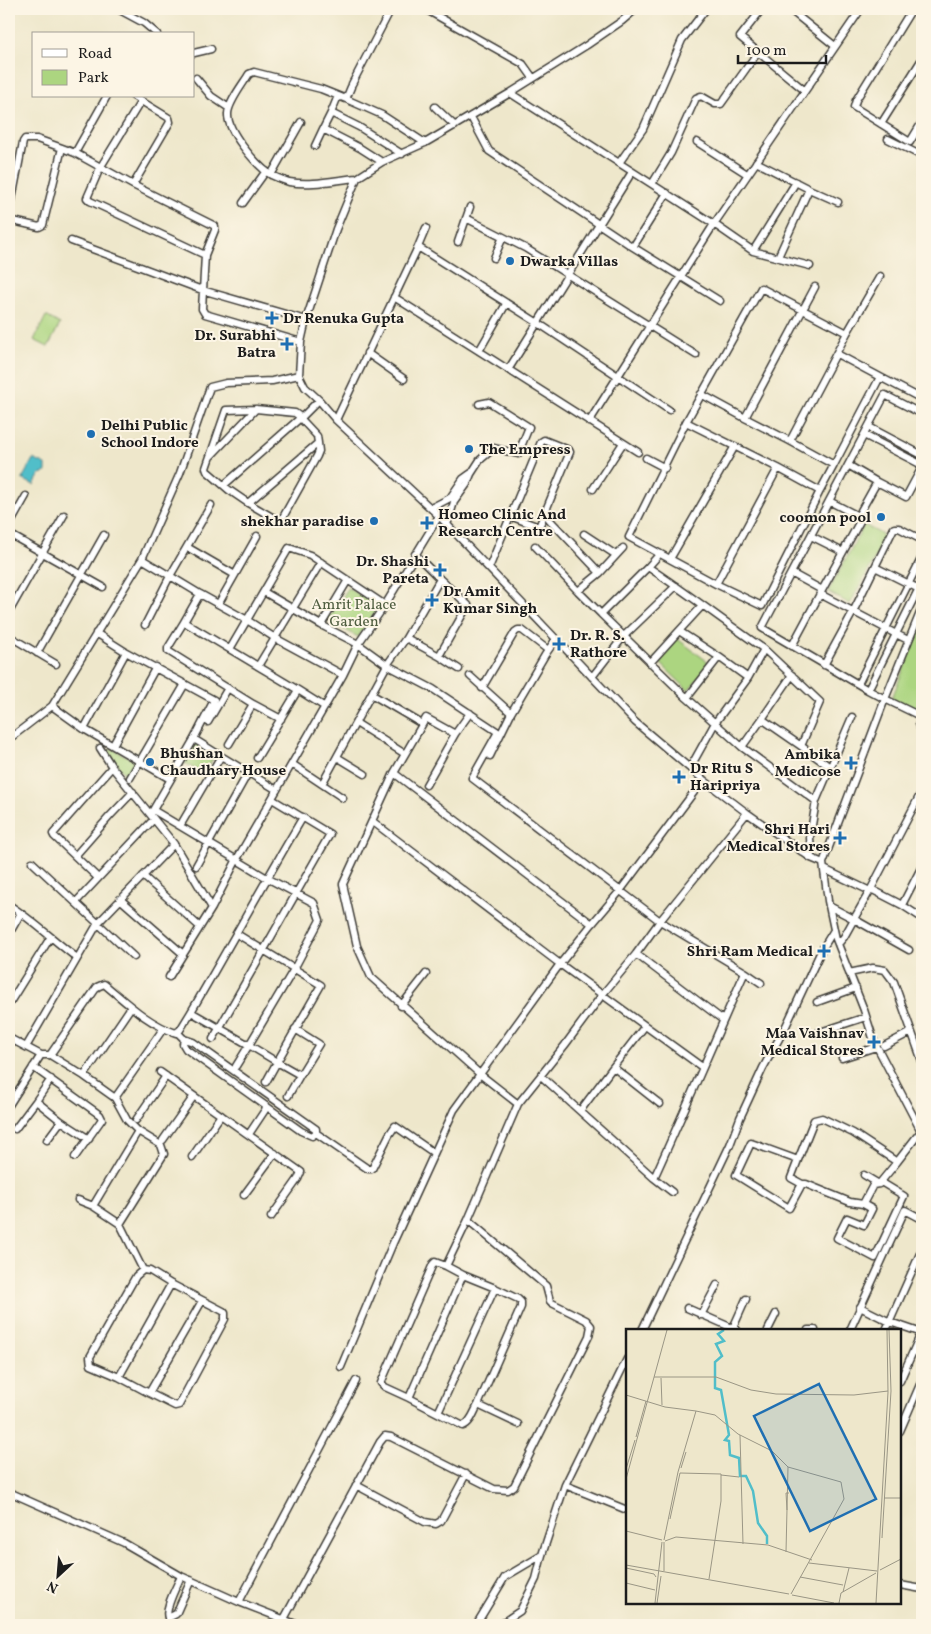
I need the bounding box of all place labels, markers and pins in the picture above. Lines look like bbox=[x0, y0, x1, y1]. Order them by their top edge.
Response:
place label: Dwarka Villas bbox=[520, 252, 618, 273]
marker: Dwarka Villas bbox=[504, 255, 516, 267]
place label: Dr Renuka Gupta bbox=[283, 309, 404, 330]
marker: Dr Renuka Gupta bbox=[265, 311, 279, 325]
place label: Dr. Surabhi Batra bbox=[195, 326, 276, 364]
marker: Dr. Surabhi Batra bbox=[280, 337, 294, 351]
place label: Delhi Public School Indore bbox=[101, 416, 199, 454]
marker: Delhi Public School Indore bbox=[85, 428, 97, 440]
place label: The Empress bbox=[479, 440, 571, 461]
marker: The Empress bbox=[463, 443, 475, 455]
place label: Homeo Clinic And Research Centre bbox=[438, 505, 566, 543]
place label: coomon pool bbox=[780, 508, 871, 529]
marker: coomon pool bbox=[875, 511, 887, 523]
place label: shekhar paradise bbox=[241, 512, 364, 533]
marker: shekhar paradise bbox=[368, 515, 380, 527]
marker: Homeo Clinic And Research Centre bbox=[420, 516, 434, 530]
place label: Dr. Shashi Pareta bbox=[356, 552, 429, 590]
marker: Dr. Shashi Pareta bbox=[433, 563, 447, 577]
place label: Dr Amit Kumar Singh bbox=[443, 582, 538, 620]
marker: Dr Amit Kumar Singh bbox=[425, 593, 439, 607]
place label: Dr. R. S. Rathore bbox=[570, 626, 627, 664]
marker: Dr. R. S. Rathore bbox=[552, 637, 566, 651]
place label: Bhushan Chaudhary House bbox=[160, 744, 286, 782]
place label: Ambika Medicose bbox=[775, 745, 841, 783]
marker: Bhushan Chaudhary House bbox=[144, 756, 156, 768]
marker: Ambika Medicose bbox=[845, 757, 857, 769]
place label: Dr Ritu S Haripriya bbox=[690, 759, 761, 797]
marker: Dr Ritu S Haripriya bbox=[672, 770, 686, 784]
place label: Shri Hari Medical Stores bbox=[726, 820, 830, 858]
marker: Shri Hari Medical Stores bbox=[834, 832, 846, 844]
place label: Shri Ram Medical bbox=[687, 942, 813, 963]
marker: Shri Ram Medical bbox=[817, 944, 831, 958]
place label: Maa Vaishnav Medical Stores bbox=[760, 1024, 865, 1062]
marker: Maa Vaishnav Medical Stores bbox=[868, 1036, 880, 1048]

